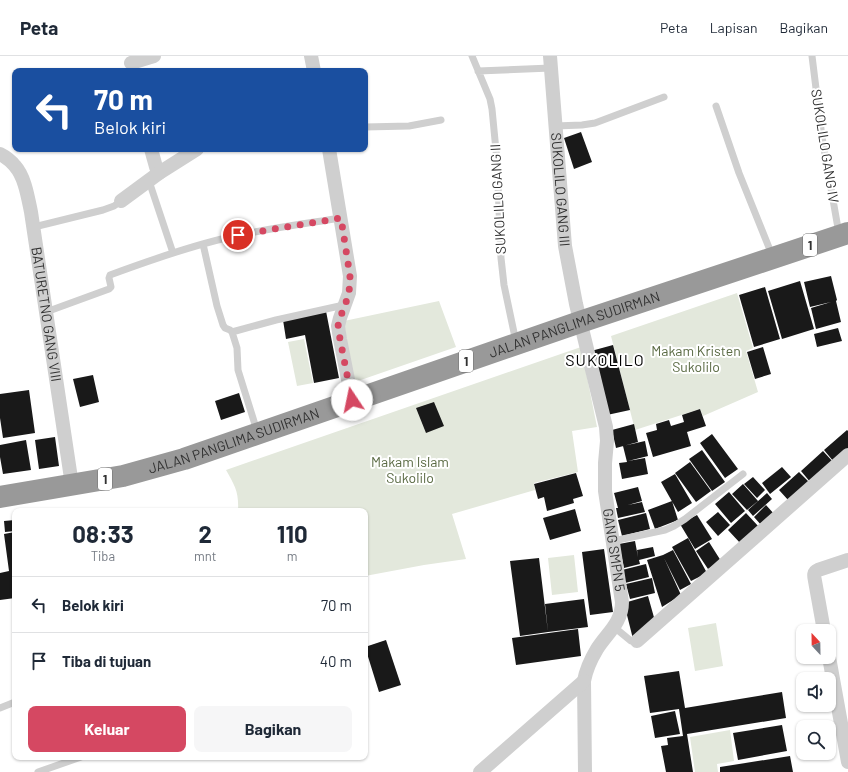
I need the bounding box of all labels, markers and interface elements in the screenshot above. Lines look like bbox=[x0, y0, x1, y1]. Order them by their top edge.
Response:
text: Peta bbox=[20, 16, 58, 39]
text: Peta bbox=[660, 19, 688, 36]
text: Lapisan bbox=[710, 19, 758, 36]
text: Bagikan bbox=[780, 19, 828, 36]
text: 70 m bbox=[94, 82, 153, 116]
icon: left bbox=[28, 84, 80, 136]
street label: SUKOLILO GANG IV bbox=[808, 88, 843, 204]
text: Belok kiri bbox=[94, 116, 166, 138]
street label: SUKOLILO GANG III bbox=[548, 132, 574, 247]
street label: SUKOLILO GANG II bbox=[486, 143, 509, 255]
pin bbox=[221, 218, 255, 252]
icon: arrive bbox=[227, 224, 249, 246]
road number: 1 bbox=[803, 234, 817, 256]
street label: BATURETNO GANG VIII bbox=[28, 246, 65, 383]
street label: JALAN PANGLIMA SUDIRMAN bbox=[487, 287, 662, 361]
park label: Makam Kristen Sukolilo bbox=[651, 342, 741, 375]
road number: 1 bbox=[459, 350, 473, 372]
district label: SUKOLILO bbox=[565, 350, 645, 369]
position arrow bbox=[331, 379, 373, 421]
street label: JALAN PANGLIMA SUDIRMAN bbox=[146, 404, 321, 477]
park label: Makam Islam Sukolilo bbox=[371, 453, 449, 486]
road number: 1 bbox=[98, 468, 112, 490]
street label: GANG SMPN 5 bbox=[600, 507, 629, 593]
text: 08:33 bbox=[72, 519, 134, 548]
text: 2 bbox=[199, 519, 212, 548]
text: 110 bbox=[277, 519, 308, 548]
text: Tiba bbox=[91, 548, 115, 564]
text: mnt bbox=[194, 548, 216, 564]
text: m bbox=[287, 548, 298, 564]
icon: left bbox=[28, 594, 50, 616]
text: Belok kiri bbox=[62, 596, 124, 614]
text: 70 m bbox=[321, 596, 352, 614]
north arrow bbox=[796, 624, 836, 664]
map controls bbox=[796, 624, 836, 760]
icon: arrive bbox=[28, 650, 50, 672]
text: Tiba di tujuan bbox=[62, 652, 151, 670]
text: 40 m bbox=[320, 652, 352, 670]
button: sound bbox=[796, 672, 836, 712]
button: Keluar bbox=[28, 706, 186, 752]
button: Bagikan bbox=[194, 706, 352, 752]
button: search bbox=[796, 720, 836, 760]

